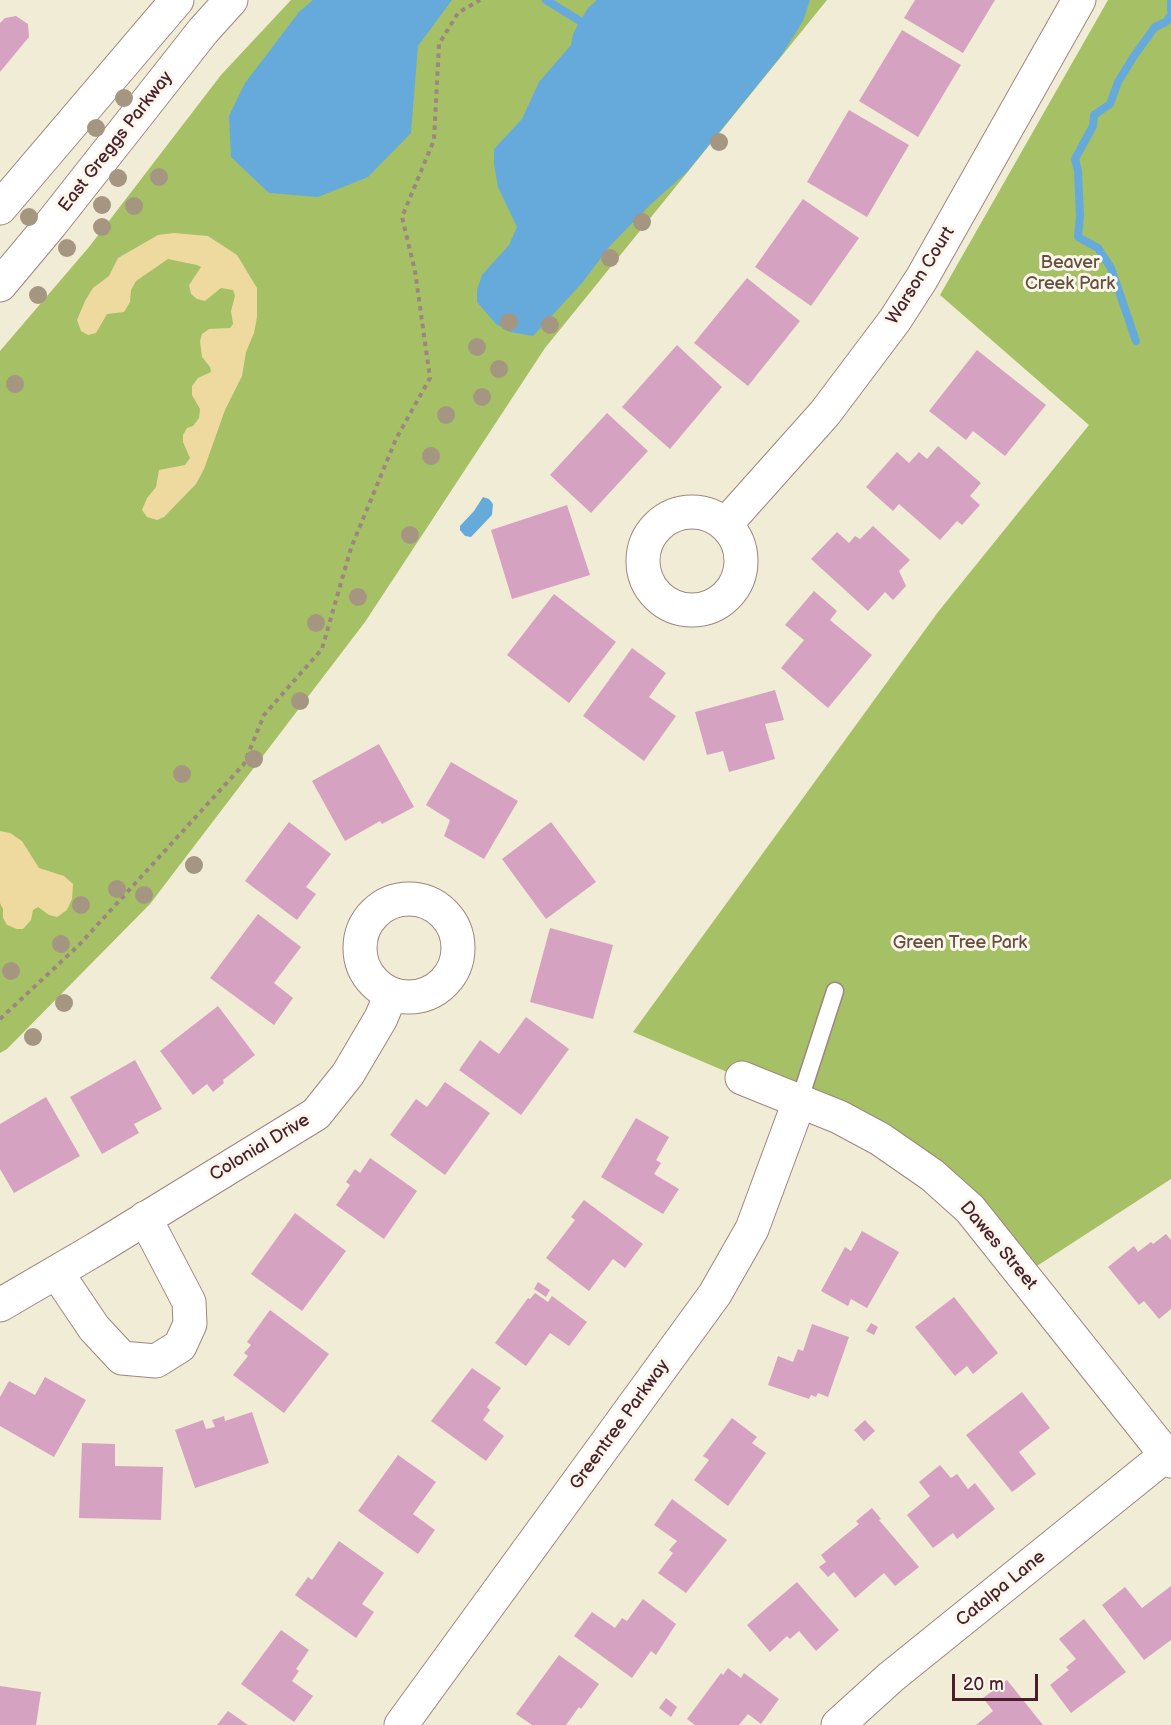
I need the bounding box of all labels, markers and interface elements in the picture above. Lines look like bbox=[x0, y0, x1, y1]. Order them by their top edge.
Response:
street label: East Greggs Parkway bbox=[54, 67, 178, 217]
street label: Warson Court bbox=[882, 223, 960, 329]
park label: Beaver Creek Park bbox=[1025, 252, 1115, 294]
park label: Green Tree Park bbox=[893, 932, 1027, 954]
street label: Colonial Drive bbox=[206, 1110, 314, 1186]
street label: Dawes Street bbox=[955, 1197, 1041, 1295]
street label: Greentree Parkway bbox=[566, 1356, 674, 1494]
street label: Catalpa Lane bbox=[952, 1546, 1050, 1632]
scale bar bbox=[955, 1662, 1040, 1700]
text: 20 m bbox=[963, 1674, 1004, 1695]

